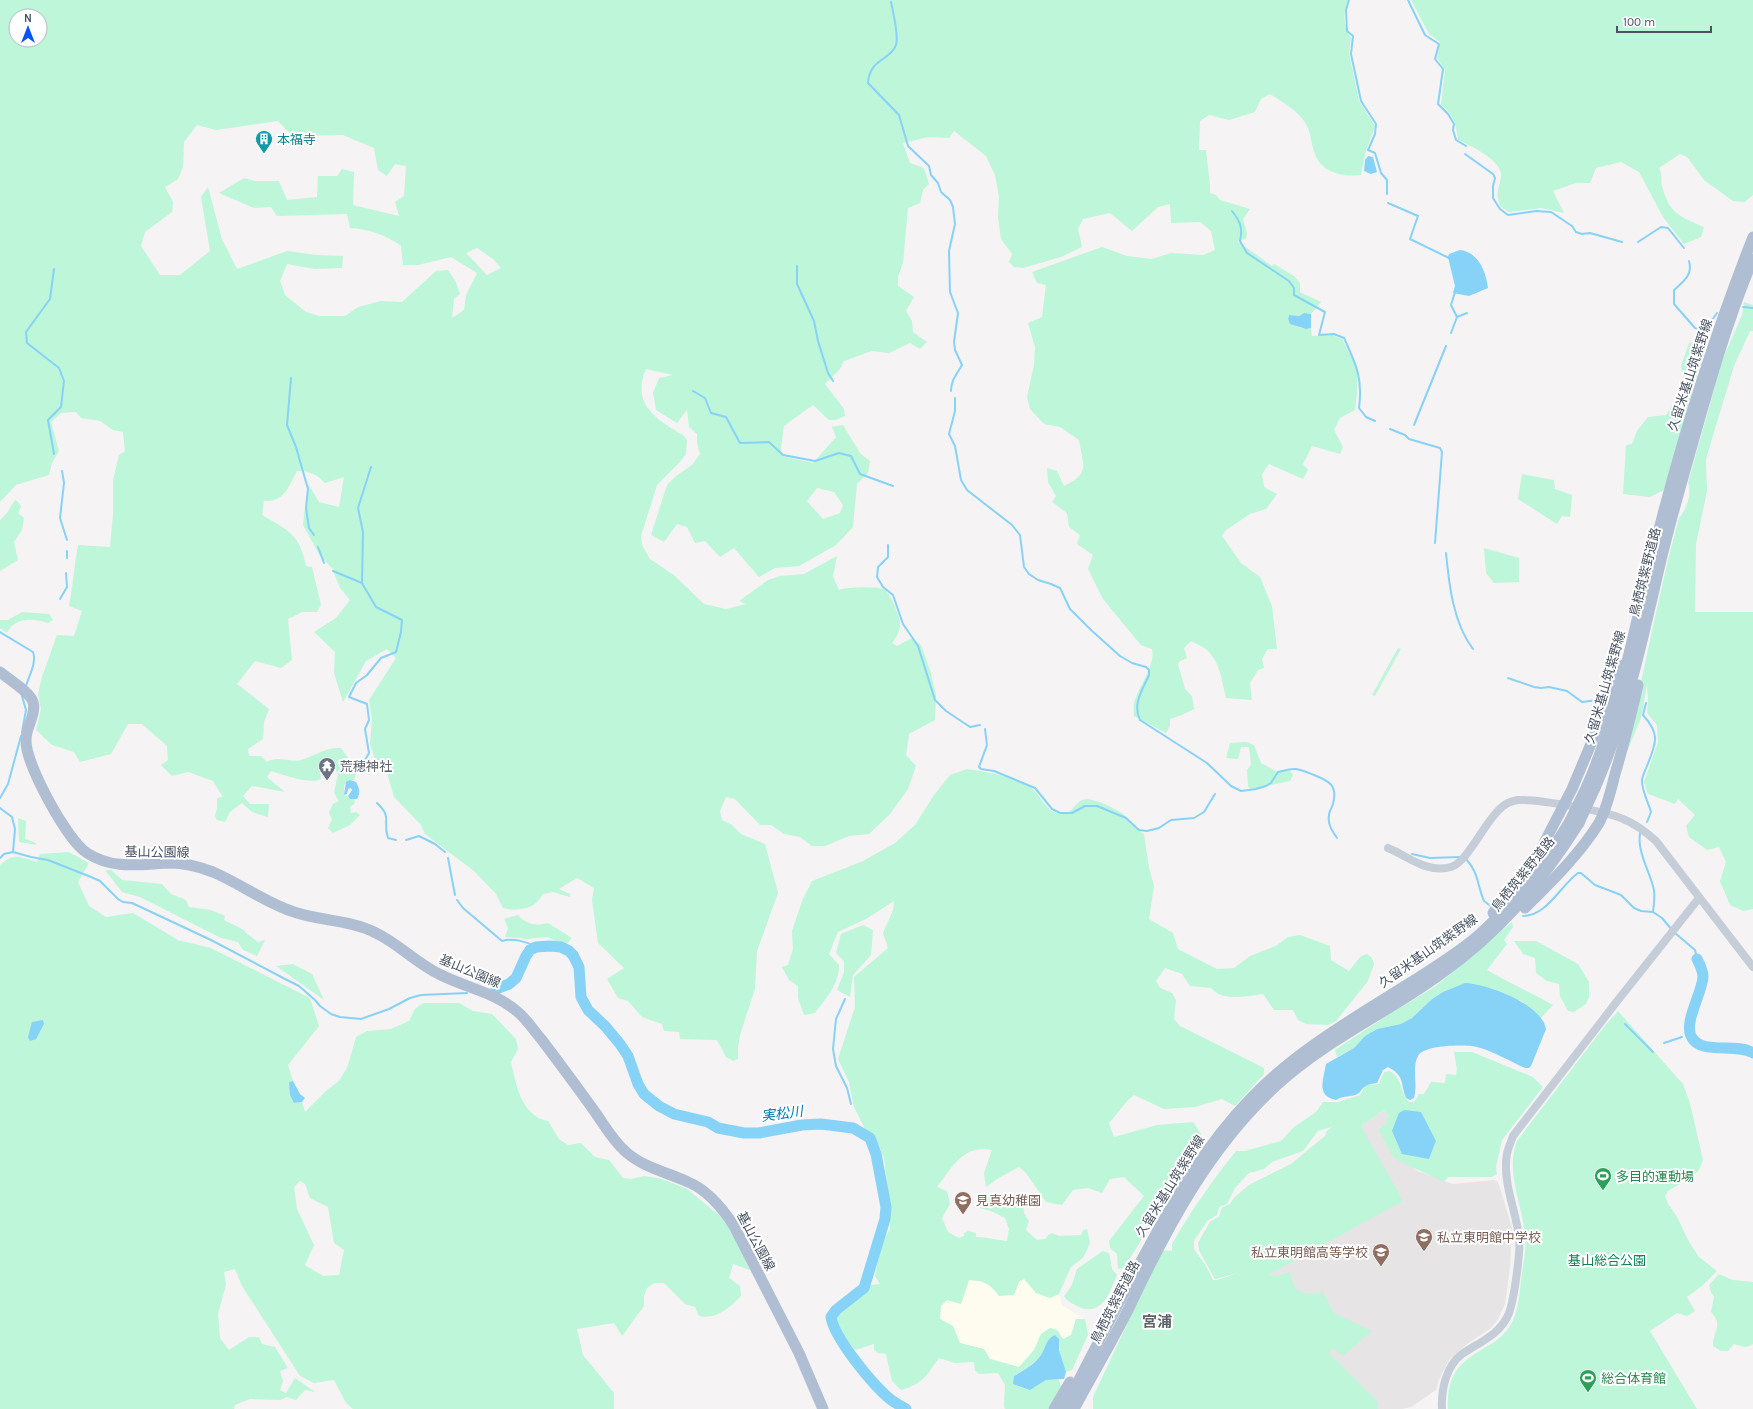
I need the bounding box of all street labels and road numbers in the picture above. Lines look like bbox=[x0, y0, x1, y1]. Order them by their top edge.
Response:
street label: 久留米基山筑紫野線 bbox=[1665, 317, 1715, 433]
street label: 鳥栖筑紫野道路 bbox=[1627, 526, 1663, 618]
street label: 久留米基山筑紫野線 bbox=[1582, 629, 1628, 745]
street label: 鳥栖筑紫野道路 bbox=[1489, 834, 1557, 914]
street label: 基山公園線 bbox=[124, 844, 190, 860]
street label: 久留米基山筑紫野線 bbox=[1376, 911, 1480, 991]
street label: 基山公園線 bbox=[437, 951, 503, 991]
street label: 久留米基山筑紫野線 bbox=[1133, 1132, 1207, 1240]
street label: 基山公園線 bbox=[734, 1209, 778, 1273]
street label: 鳥栖筑紫野道路 bbox=[1088, 1258, 1142, 1346]

